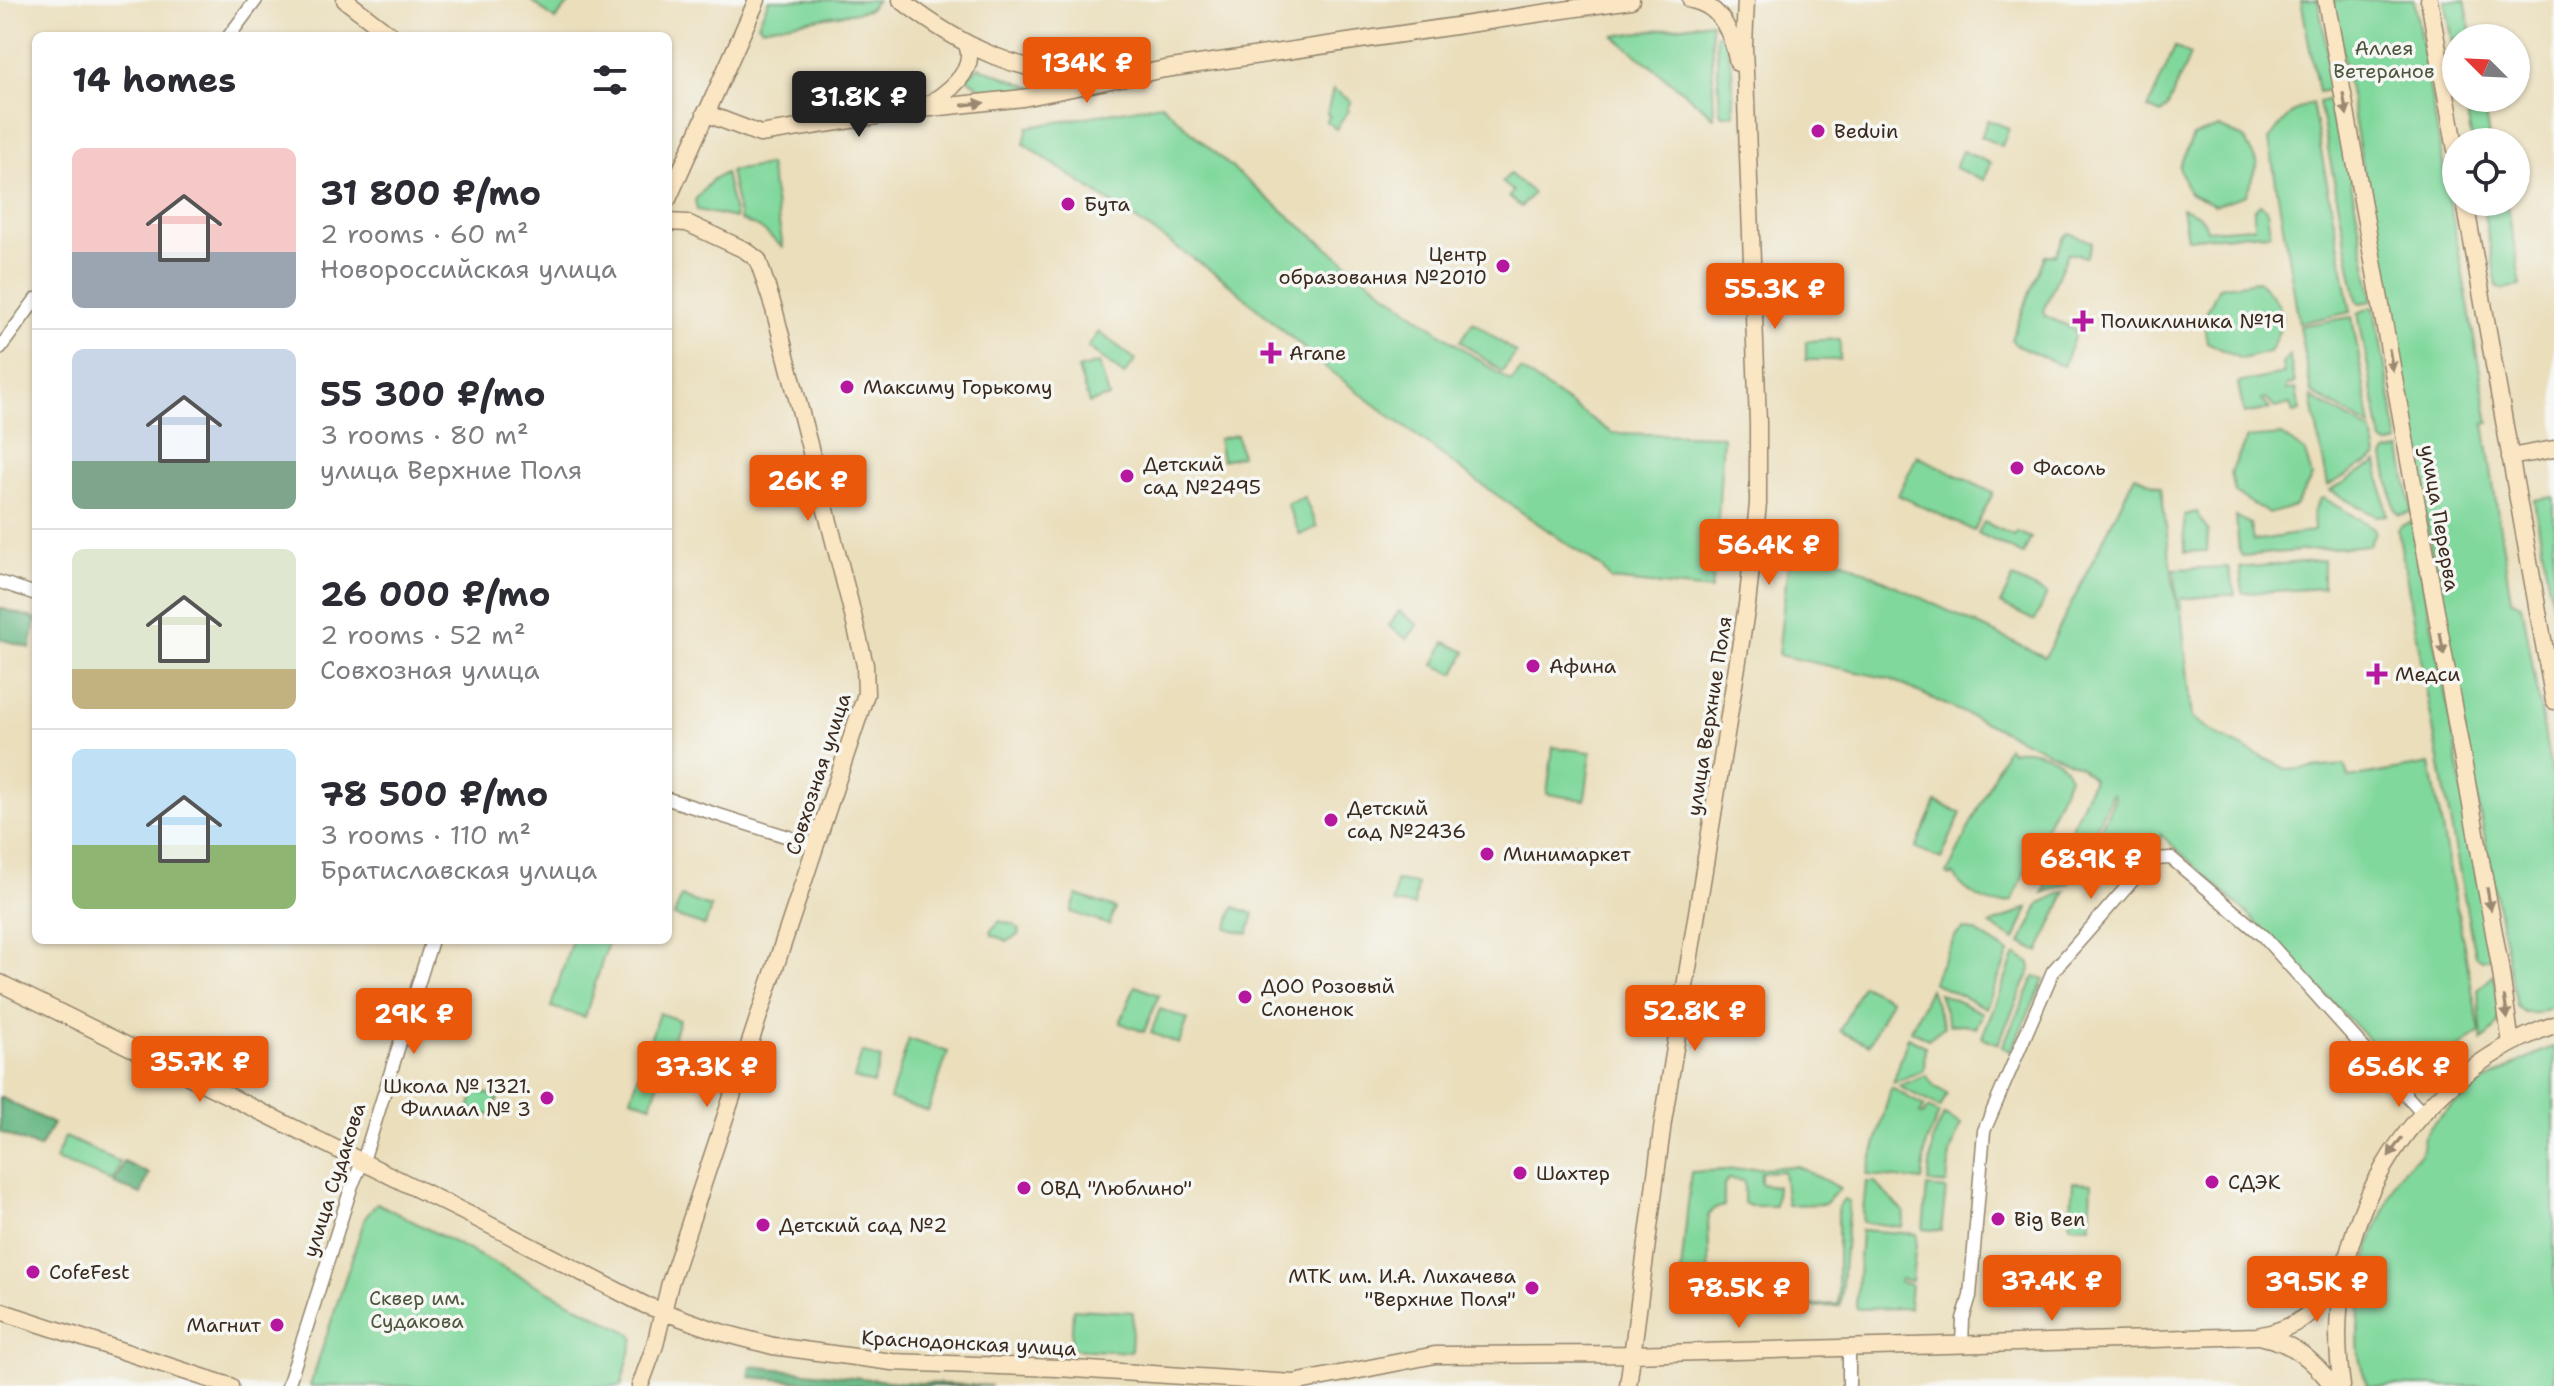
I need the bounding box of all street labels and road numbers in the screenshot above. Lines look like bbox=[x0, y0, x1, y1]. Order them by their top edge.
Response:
street label: улица Перерва bbox=[2414, 443, 2466, 594]
street label: улица Верхние Поля bbox=[1680, 614, 1738, 818]
street label: Совхозная улица bbox=[780, 689, 857, 858]
street label: улица Судакова bbox=[297, 1099, 371, 1260]
street label: Краснодонская улица bbox=[861, 1324, 1078, 1362]

